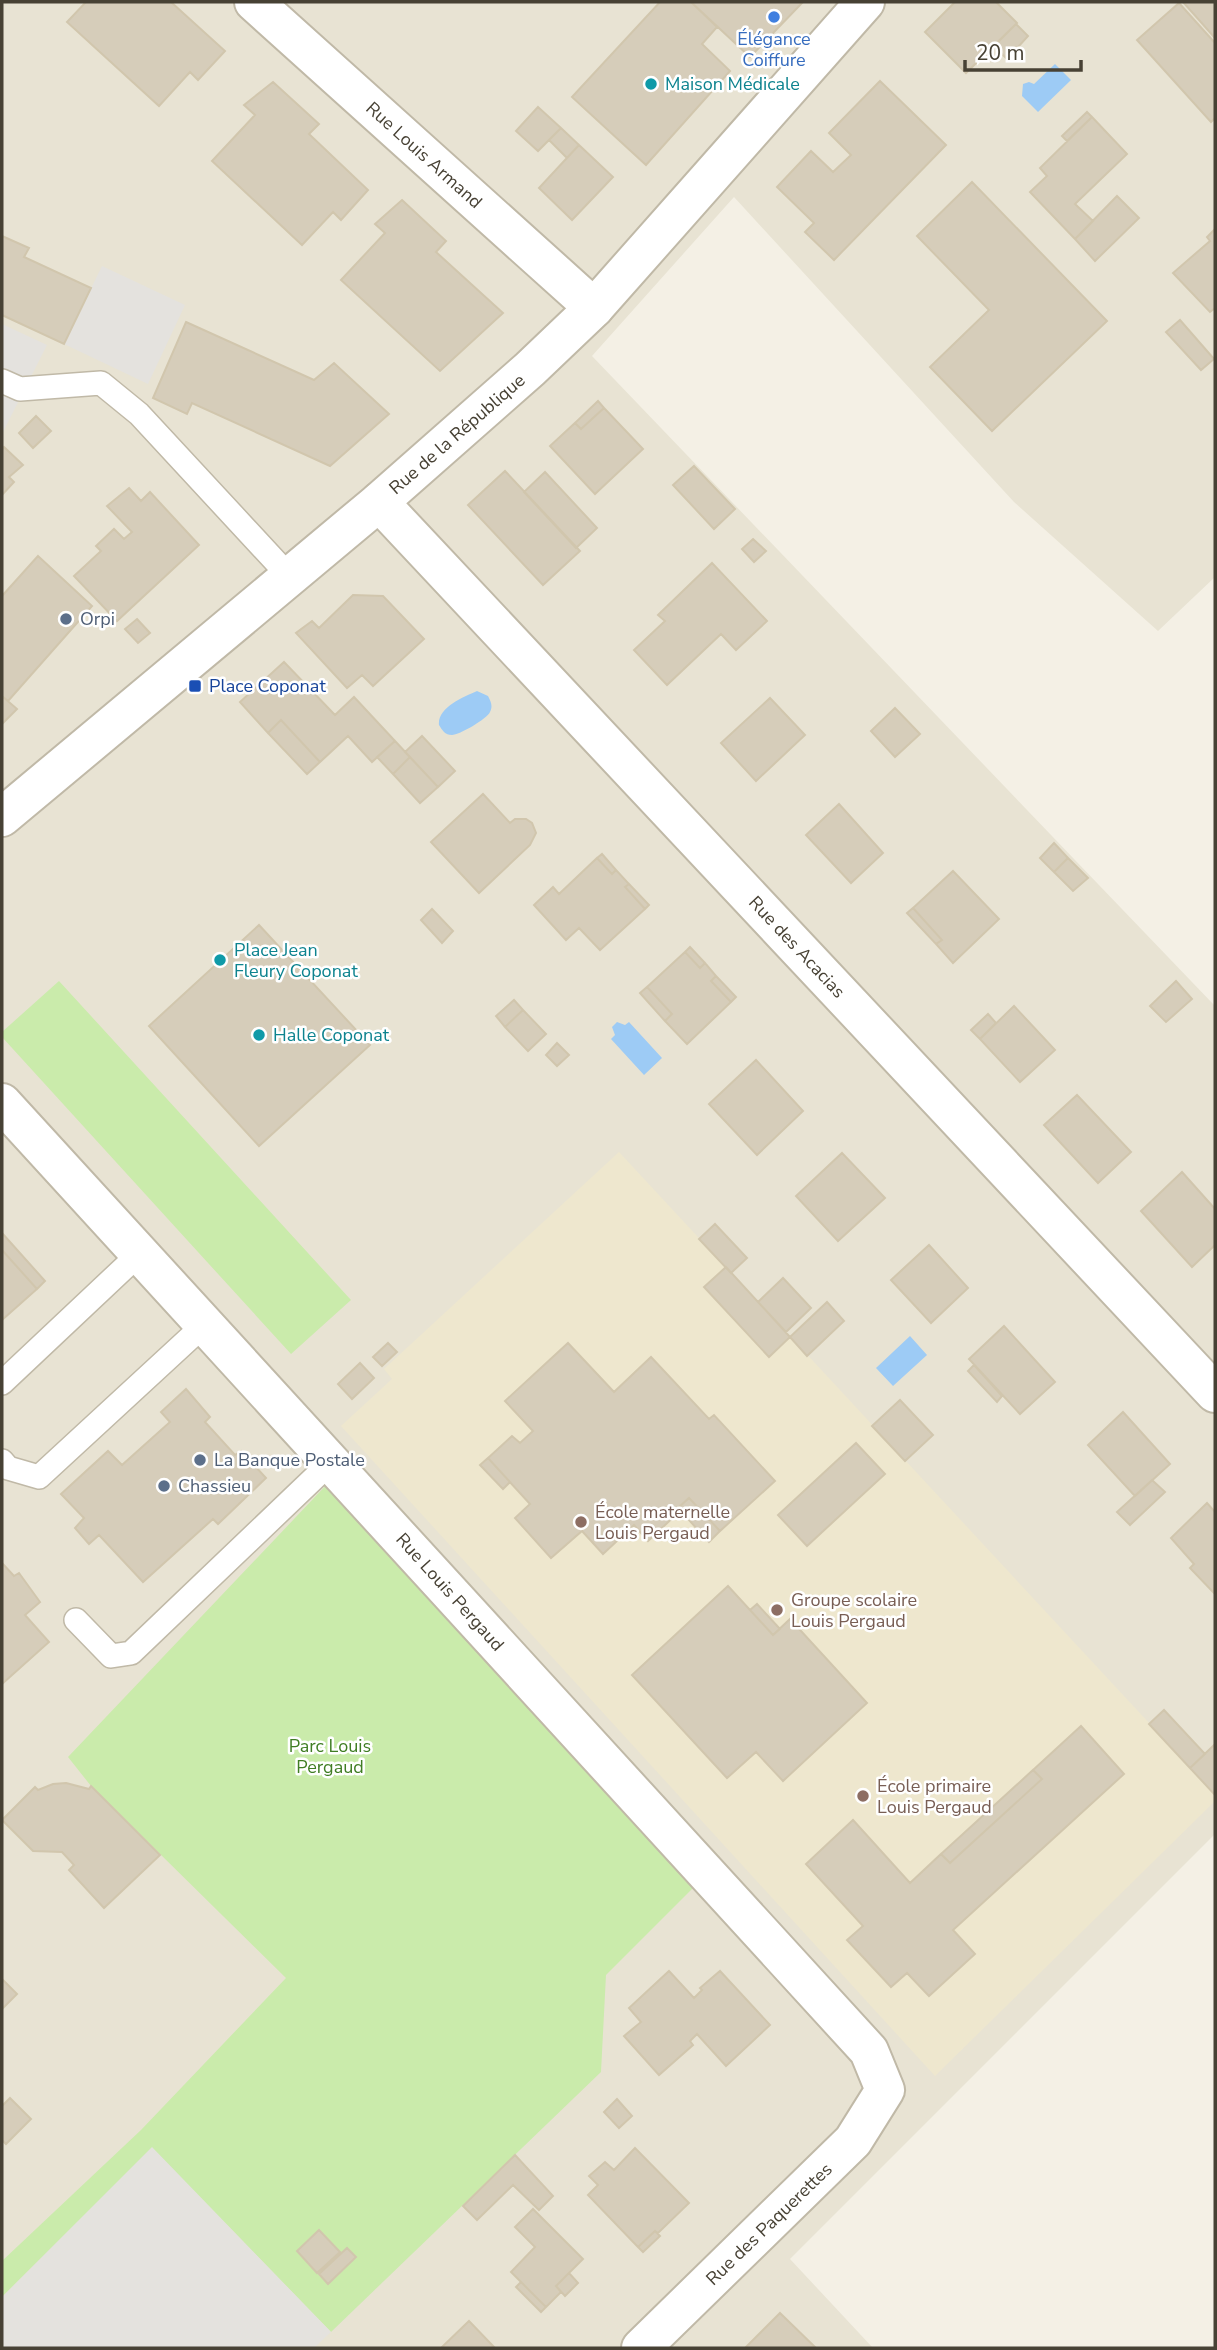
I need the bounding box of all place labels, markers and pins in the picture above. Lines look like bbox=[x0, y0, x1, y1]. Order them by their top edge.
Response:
marker: Élégance Coiffure bbox=[766, 9, 782, 25]
place label: Élégance Coiffure bbox=[737, 27, 811, 72]
place label: Maison Médicale bbox=[665, 72, 800, 96]
marker: Maison Médicale bbox=[643, 76, 659, 92]
place label: Orpi bbox=[80, 607, 115, 631]
marker: Orpi bbox=[58, 611, 74, 627]
place label: Place Coponat bbox=[209, 674, 326, 698]
marker: Place Coponat bbox=[187, 678, 203, 694]
place label: Place Jean Fleury Coponat bbox=[234, 938, 358, 983]
marker: Place Jean Fleury Coponat bbox=[212, 952, 228, 968]
place label: Halle Coponat bbox=[273, 1023, 390, 1047]
marker: Halle Coponat bbox=[251, 1027, 267, 1043]
place label: La Banque Postale bbox=[214, 1448, 365, 1472]
marker: La Banque Postale bbox=[192, 1452, 208, 1468]
place label: Chassieu bbox=[178, 1474, 251, 1498]
marker: Chassieu bbox=[156, 1478, 172, 1494]
place label: École maternelle Louis Pergaud bbox=[595, 1500, 730, 1545]
marker: École maternelle Louis Pergaud bbox=[573, 1514, 589, 1530]
place label: Groupe scolaire Louis Pergaud bbox=[791, 1588, 917, 1633]
marker: Groupe scolaire Louis Pergaud bbox=[769, 1602, 785, 1618]
place label: École primaire Louis Pergaud bbox=[877, 1774, 992, 1819]
marker: École primaire Louis Pergaud bbox=[855, 1788, 871, 1804]

